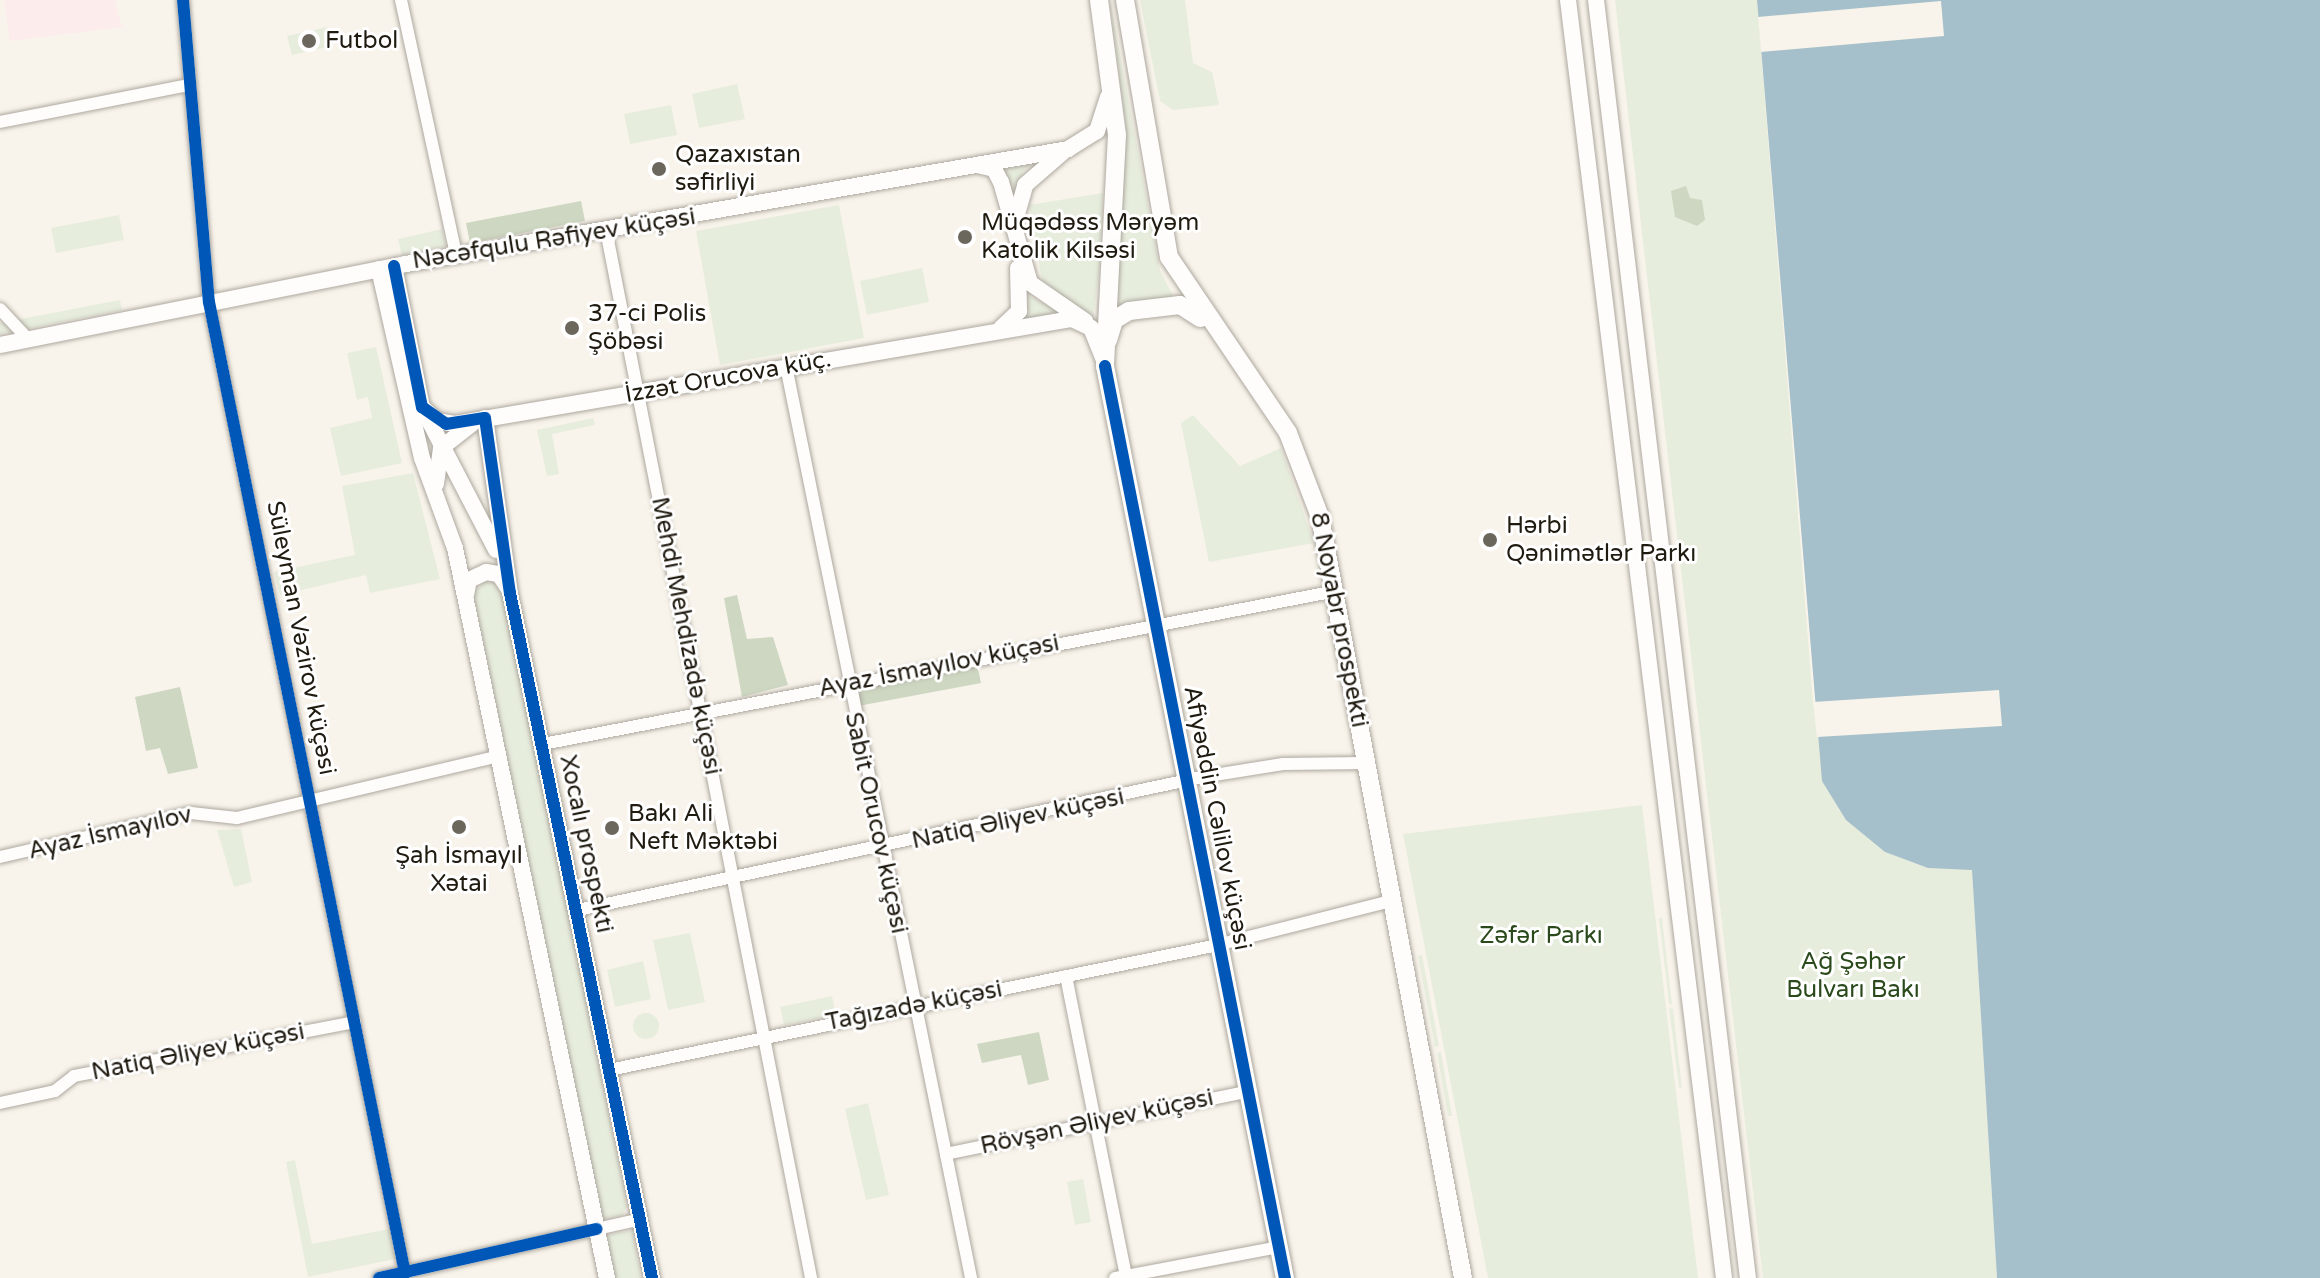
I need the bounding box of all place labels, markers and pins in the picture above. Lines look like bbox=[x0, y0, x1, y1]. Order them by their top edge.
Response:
place label: Futbol bbox=[325, 27, 398, 55]
marker: Futbol bbox=[300, 32, 318, 50]
place label: Qazaxıstan səfirliyi bbox=[675, 141, 801, 197]
marker: Qazaxıstan səfirliyi bbox=[650, 160, 668, 178]
place label: Müqədəss Məryəm Katolik Kilsəsi bbox=[981, 209, 1199, 265]
marker: Müqədəss Məryəm Katolik Kilsəsi bbox=[956, 228, 974, 246]
place label: 37-ci Polis Şöbəsi bbox=[588, 300, 706, 356]
marker: 37-ci Polis Şöbəsi bbox=[563, 319, 581, 337]
place label: Hərbi Qənimətlər Parkı bbox=[1506, 512, 1696, 568]
marker: Hərbi Qənimətlər Parkı bbox=[1481, 531, 1499, 549]
place label: Bakı Ali Neft Məktəbi bbox=[628, 800, 778, 856]
marker: Şah İsmayıl Xətai bbox=[448, 816, 470, 838]
marker: Bakı Ali Neft Məktəbi bbox=[603, 819, 621, 837]
place label: Şah İsmayıl Xətai bbox=[395, 842, 523, 898]

